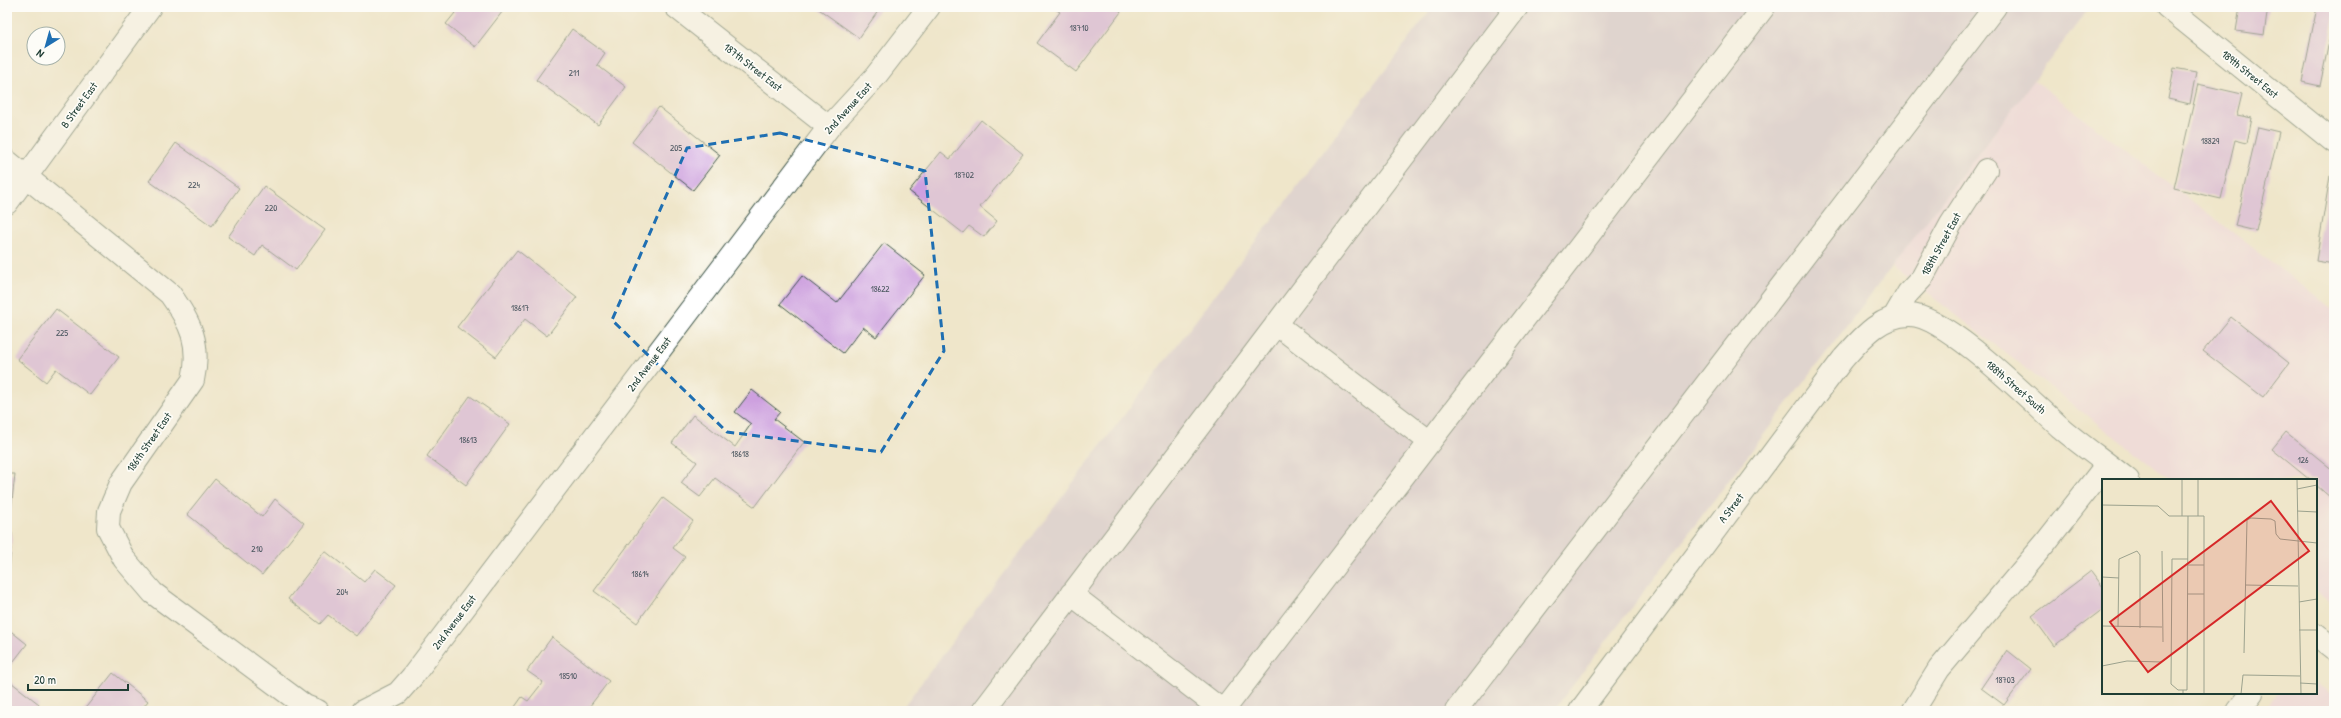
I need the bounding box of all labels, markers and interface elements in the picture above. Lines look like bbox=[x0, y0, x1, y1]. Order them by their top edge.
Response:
house number: 18710 bbox=[1070, 22, 1088, 34]
north arrow bbox=[26, 26, 66, 66]
street label: 187th Street East bbox=[721, 40, 785, 94]
text: N bbox=[33, 47, 47, 61]
street label: 189th Street East bbox=[2219, 47, 2281, 101]
house number: 211 bbox=[569, 67, 579, 79]
street label: B Street East bbox=[58, 79, 100, 131]
street label: 2nd Avenue East bbox=[821, 79, 875, 137]
house number: 18829 bbox=[2201, 135, 2220, 147]
house number: 205 bbox=[670, 142, 682, 154]
house number: 18702 bbox=[954, 169, 975, 181]
house number: 224 bbox=[188, 179, 201, 191]
house number: 220 bbox=[265, 202, 277, 214]
street label: 188th Street East bbox=[1918, 210, 1964, 278]
house number: 18622 bbox=[870, 283, 890, 295]
house number: 18617 bbox=[511, 302, 530, 314]
house number: 225 bbox=[56, 327, 68, 339]
street label: 2nd Avenue East bbox=[624, 334, 674, 394]
street label: 188th Street South bbox=[1983, 357, 2049, 417]
street label: 186th Street East bbox=[123, 409, 175, 474]
house number: 18613 bbox=[459, 434, 477, 446]
house number: 18618 bbox=[731, 448, 749, 460]
house number: 126 bbox=[2297, 454, 2309, 466]
inset map bbox=[2102, 479, 2317, 694]
street label: A Street bbox=[1715, 490, 1747, 526]
house number: 210 bbox=[251, 543, 263, 555]
house number: 18614 bbox=[631, 568, 649, 580]
house number: 204 bbox=[336, 586, 348, 598]
street label: 2nd Avenue East bbox=[429, 592, 479, 652]
scale bar bbox=[28, 666, 128, 692]
house number: 18510 bbox=[559, 670, 577, 682]
text: 20 m bbox=[34, 671, 56, 688]
house number: 18703 bbox=[1995, 674, 2015, 686]

